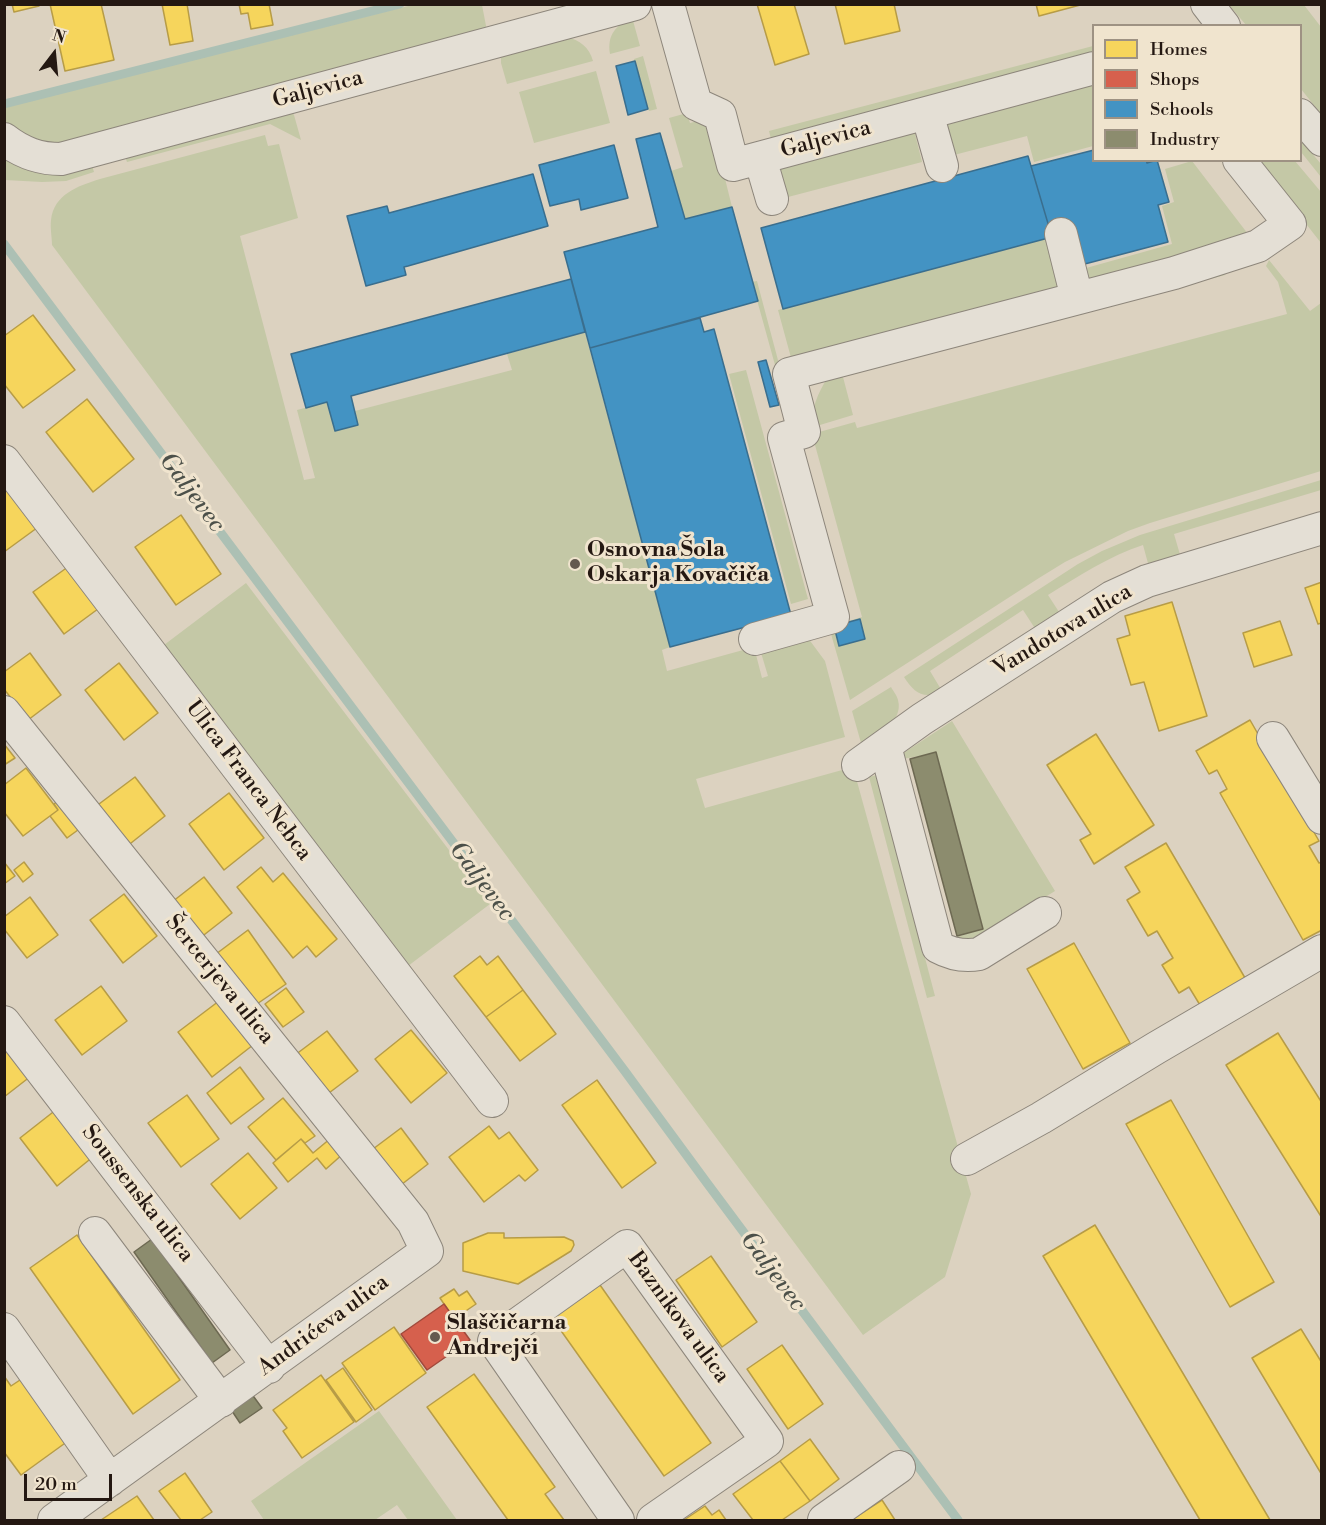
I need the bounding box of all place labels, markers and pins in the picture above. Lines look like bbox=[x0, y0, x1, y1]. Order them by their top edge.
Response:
place label: Osnovna Šola Oskarja Kovačiča bbox=[587, 538, 769, 590]
marker: Osnovna Šola Oskarja Kovačiča bbox=[568, 557, 582, 571]
place label: Slaščičarna Andrejči bbox=[447, 1311, 566, 1362]
marker: Slaščičarna Andrejči bbox=[428, 1330, 442, 1344]

